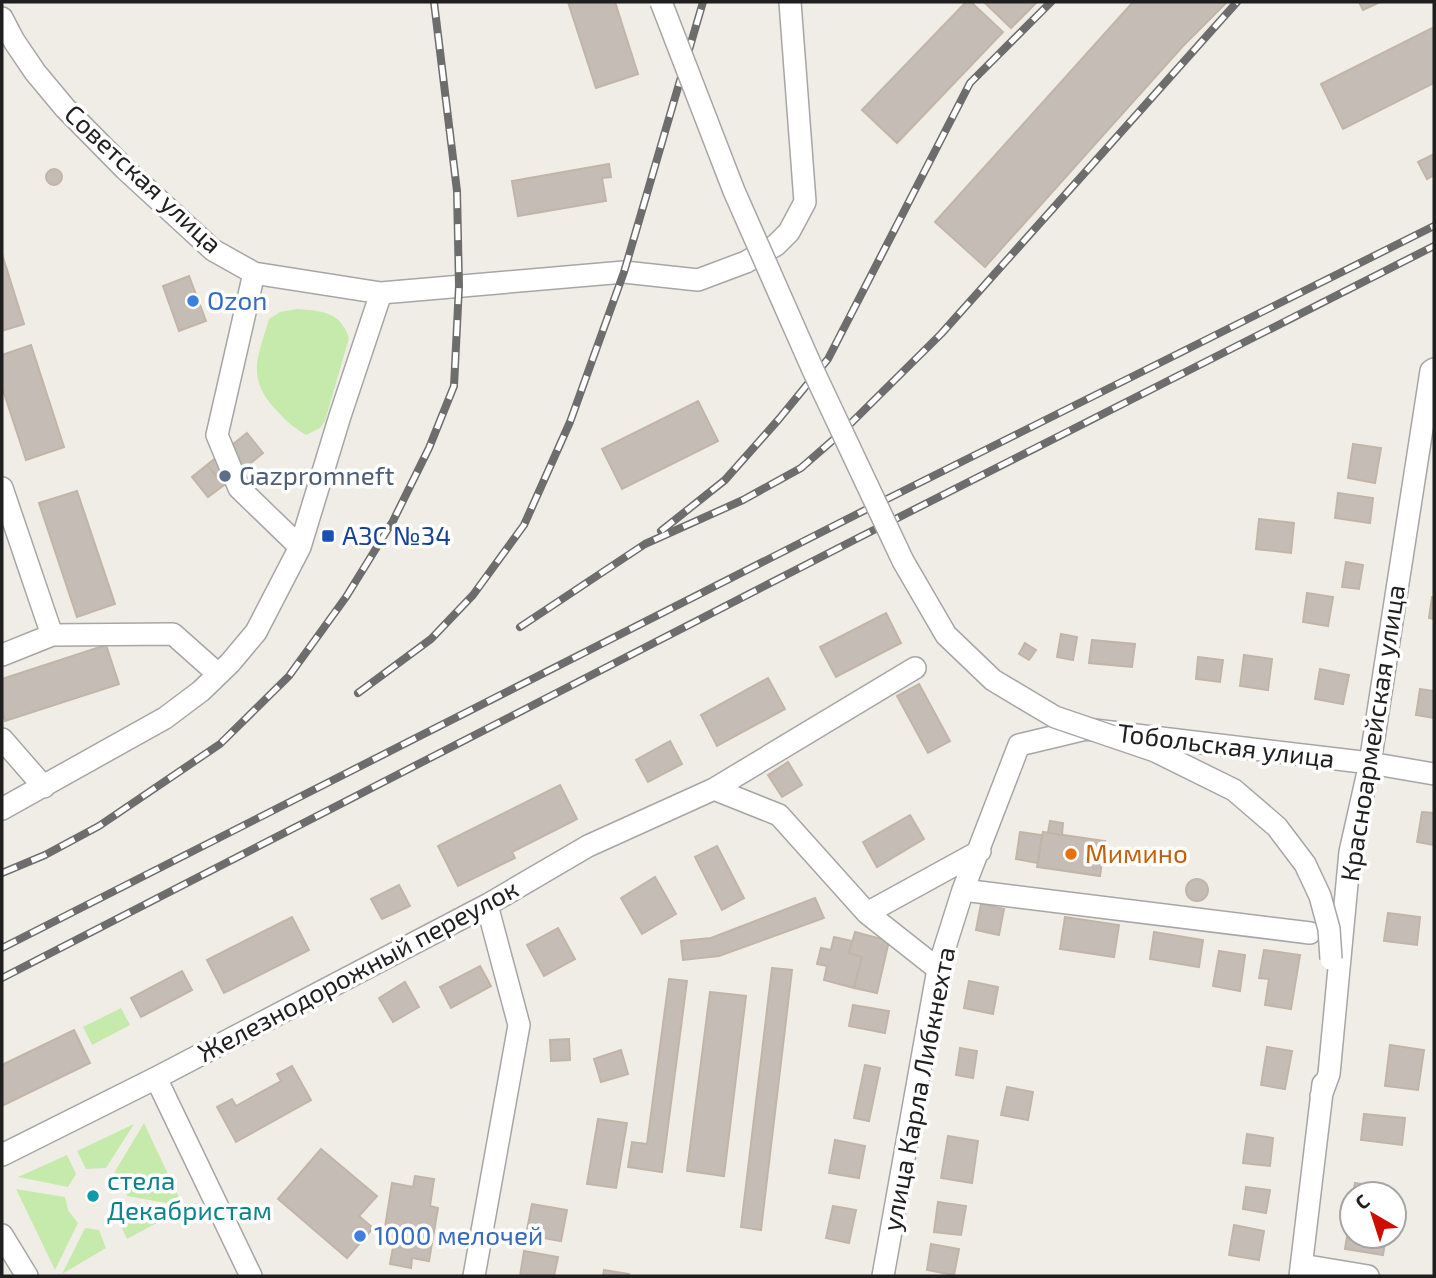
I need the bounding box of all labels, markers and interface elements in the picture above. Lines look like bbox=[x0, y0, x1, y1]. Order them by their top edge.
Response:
street label: Советская улица bbox=[58, 97, 229, 259]
place label: Ozon bbox=[207, 284, 267, 315]
marker: Ozon bbox=[185, 293, 201, 309]
place label: Gazpromneft bbox=[239, 459, 395, 490]
marker: Gazpromneft bbox=[217, 468, 233, 484]
place label: АЗС №34 bbox=[342, 519, 451, 550]
marker: АЗС №34 bbox=[320, 528, 336, 544]
street label: Красноармейская улица bbox=[1333, 582, 1411, 883]
street label: Тобольская улица bbox=[1116, 716, 1336, 774]
place label: Мимино bbox=[1085, 837, 1188, 868]
marker: Мимино bbox=[1063, 846, 1079, 862]
street label: Железнодорожный переулок bbox=[192, 872, 523, 1068]
street label: улица Карла Либкнехта bbox=[875, 944, 961, 1234]
place label: стела Декабристам bbox=[107, 1164, 272, 1225]
north arrow bbox=[1338, 1180, 1408, 1250]
marker: стела Декабристам bbox=[85, 1188, 101, 1204]
text: С bbox=[1350, 1189, 1374, 1214]
place label: 1000 мелочей bbox=[374, 1219, 543, 1250]
marker: 1000 мелочей bbox=[352, 1228, 368, 1244]

